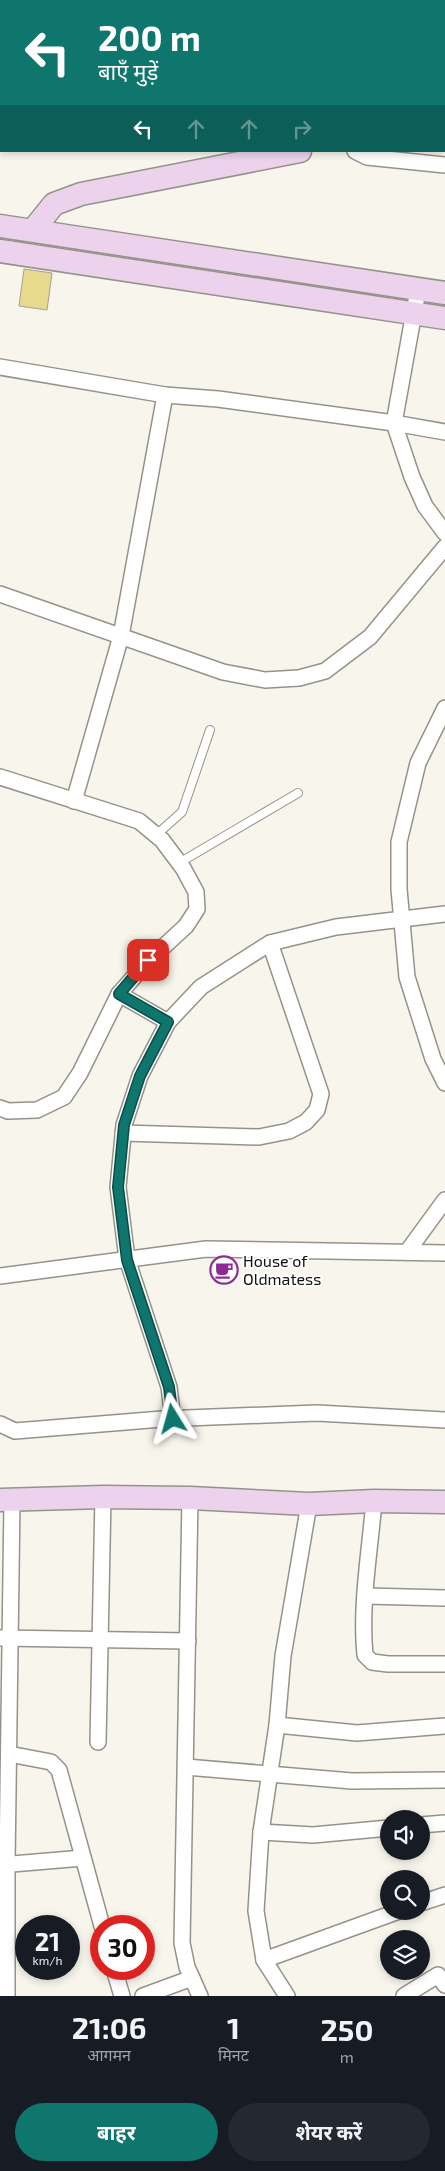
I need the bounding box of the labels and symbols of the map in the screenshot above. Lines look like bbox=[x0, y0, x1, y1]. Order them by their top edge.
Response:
pin bbox=[127, 939, 169, 981]
place label: House of Oldmatess bbox=[243, 1251, 321, 1288]
cafe icon: House of Oldmatess bbox=[209, 1255, 239, 1285]
position arrow bbox=[146, 1392, 198, 1444]
speed limit sign: 30 bbox=[90, 1915, 155, 1980]

